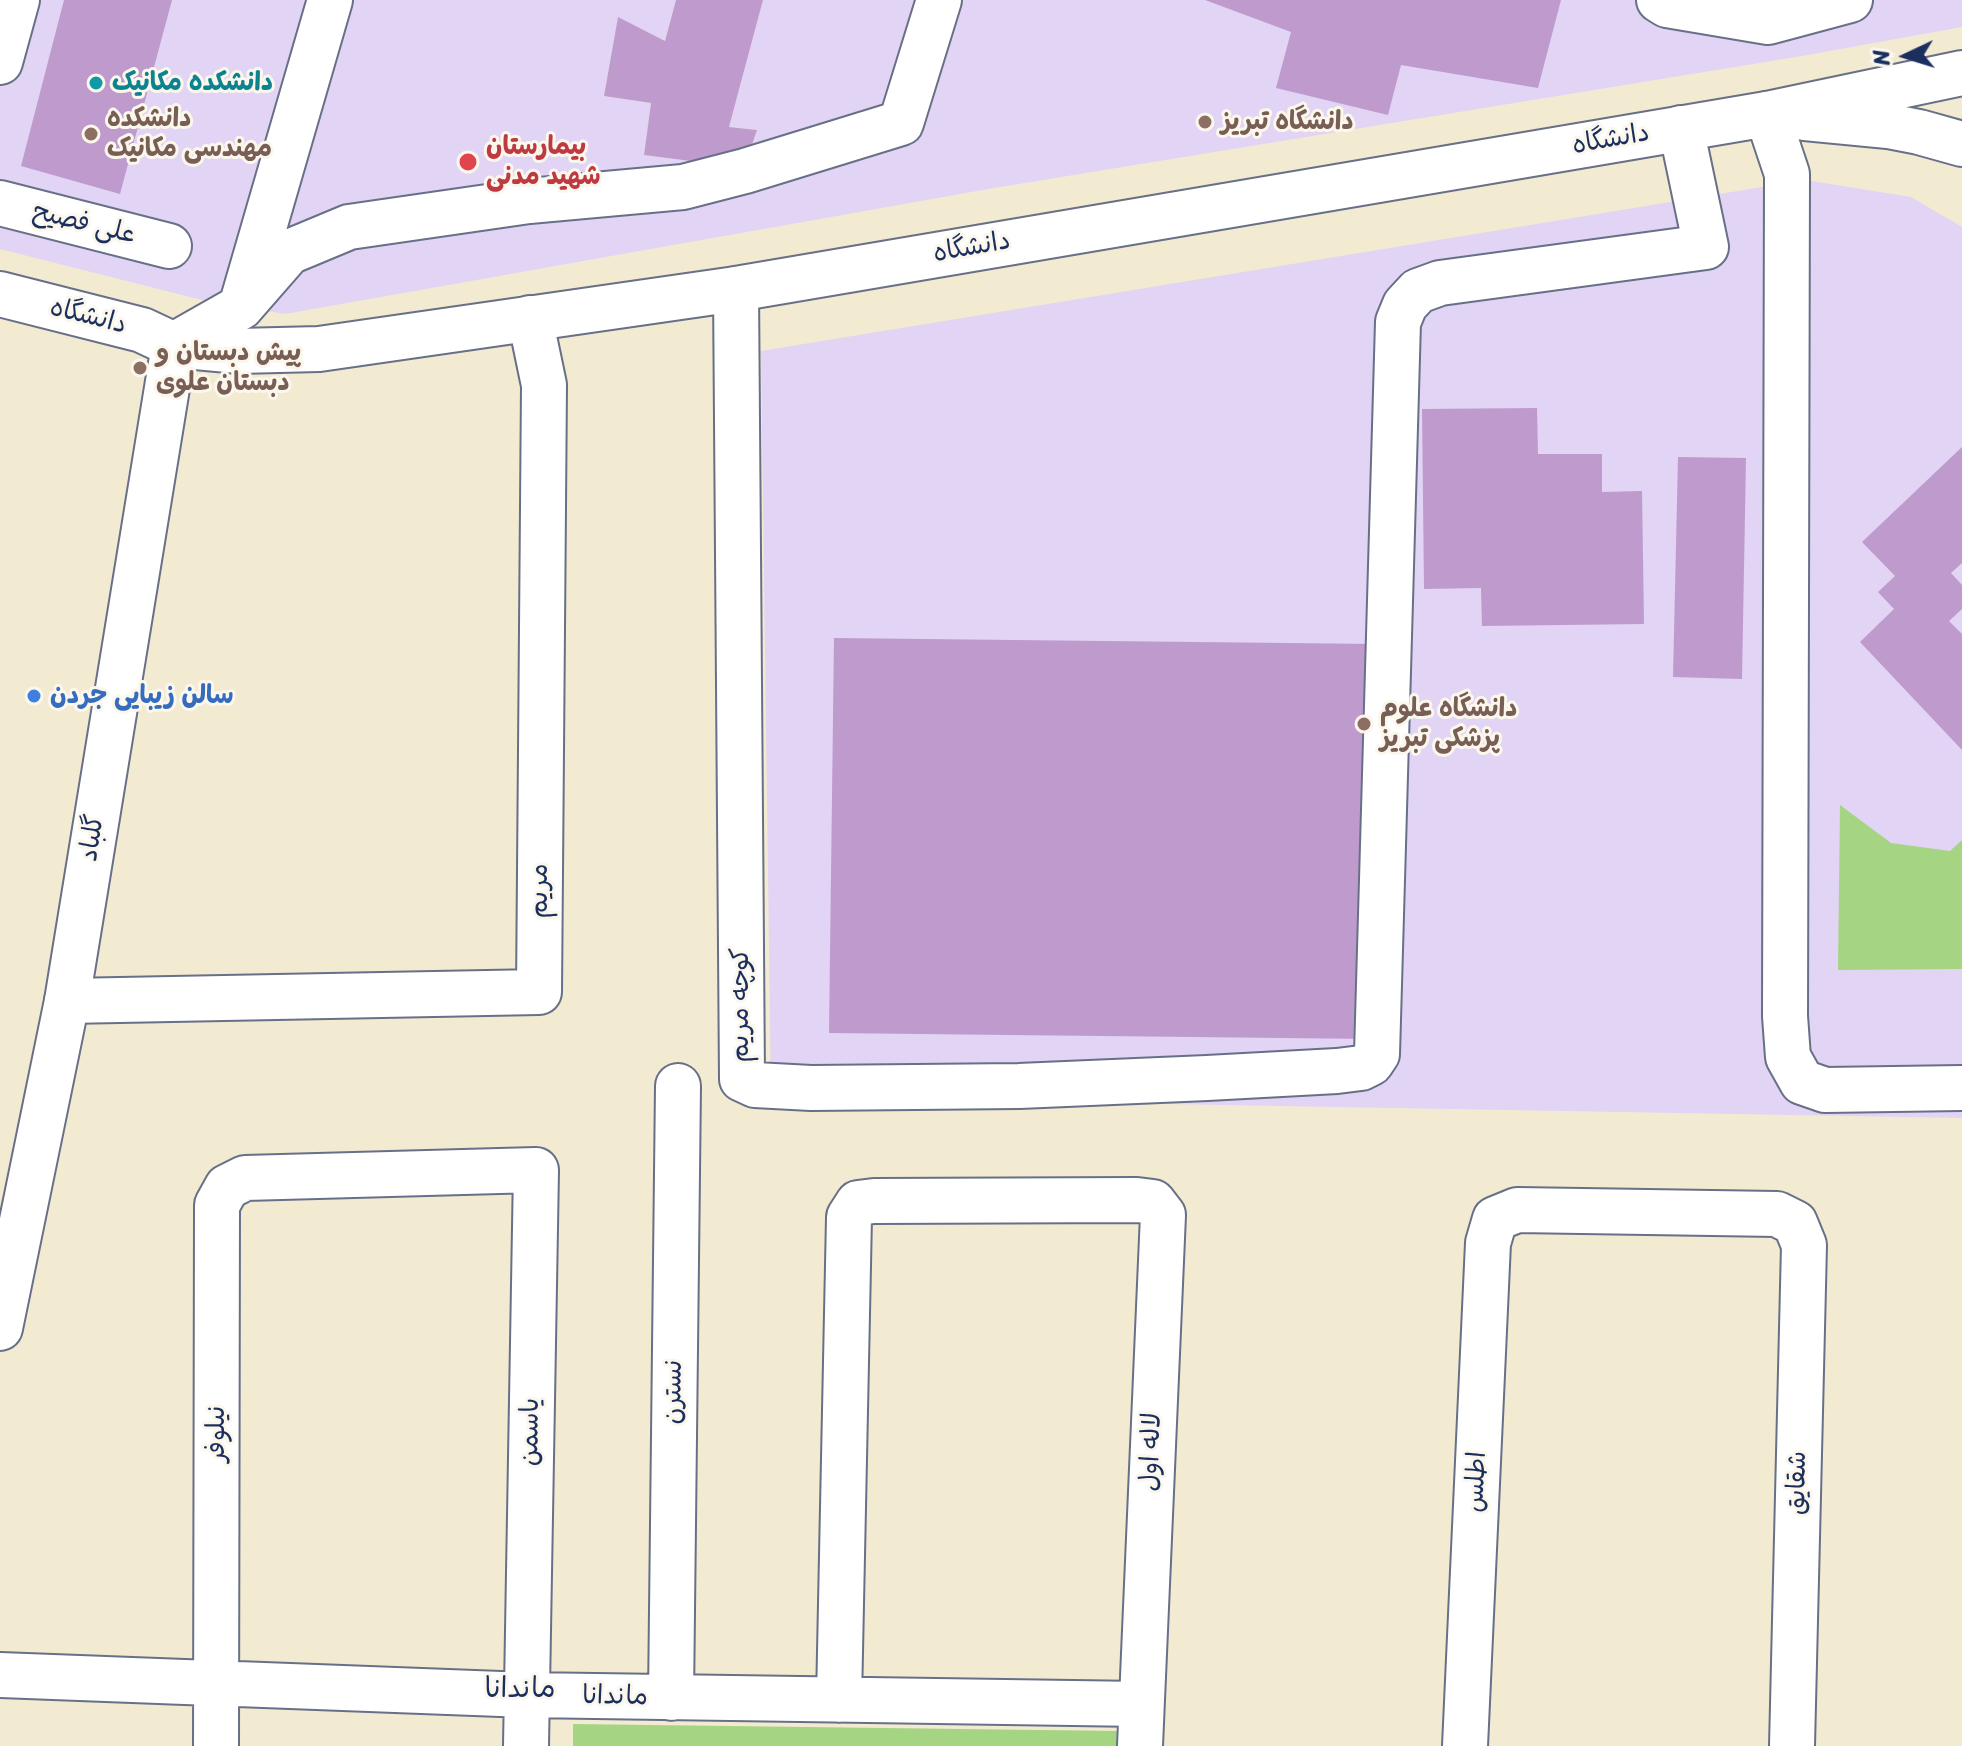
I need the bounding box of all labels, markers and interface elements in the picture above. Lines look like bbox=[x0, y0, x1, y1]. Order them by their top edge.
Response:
north arrow bbox=[1866, 16, 1946, 96]
text: N bbox=[1862, 49, 1902, 67]
place label: دانشکده مکانیک bbox=[112, 67, 273, 99]
marker: دانشکده مکانیک bbox=[87, 74, 105, 92]
place label: دانشکده مهندسی مکانیک bbox=[107, 103, 272, 164]
place label: دانشگاه تبریز bbox=[1221, 106, 1354, 138]
marker: دانشگاه تبریز bbox=[1196, 113, 1214, 131]
street label: دانشگاه bbox=[1570, 118, 1652, 162]
marker: دانشکده مهندسی مکانیک bbox=[82, 125, 100, 143]
place label: بیمارستان شهید مدنی bbox=[486, 131, 601, 192]
marker: بیمارستان شهید مدنی bbox=[457, 151, 479, 173]
street label: علی فصیح bbox=[29, 196, 139, 252]
street label: دانشگاه bbox=[931, 226, 1013, 270]
street label: دانشگاه bbox=[46, 292, 130, 342]
place label: پیش دبستان و دبستان علوی bbox=[156, 337, 301, 398]
marker: پیش دبستان و دبستان علوی bbox=[131, 359, 149, 377]
place label: سالن زیبایی جردن bbox=[50, 680, 234, 712]
marker: سالن زیبایی جردن bbox=[25, 687, 43, 705]
place label: دانشگاه علوم پزشکی تبریز bbox=[1380, 693, 1517, 754]
marker: دانشگاه علوم پزشکی تبریز bbox=[1355, 715, 1373, 733]
street label: گلباد bbox=[74, 812, 112, 864]
street label: مریم bbox=[524, 863, 556, 919]
street label: کوچه مریم bbox=[725, 948, 757, 1062]
street label: نسترن bbox=[658, 1359, 690, 1425]
street label: یاسمن bbox=[515, 1398, 547, 1466]
street label: نیلوفر bbox=[201, 1406, 233, 1462]
street label: لاله اول bbox=[1135, 1412, 1169, 1492]
street label: اطلس bbox=[1460, 1451, 1494, 1513]
street label: شقایق bbox=[1782, 1451, 1814, 1515]
district label: ماندانا bbox=[485, 1673, 555, 1707]
street label: ماندانا bbox=[582, 1681, 648, 1713]

